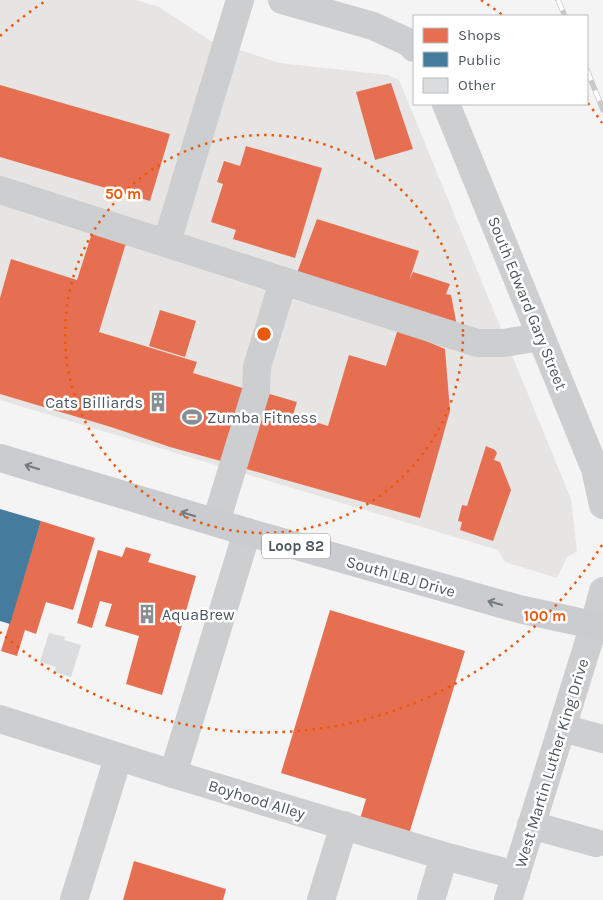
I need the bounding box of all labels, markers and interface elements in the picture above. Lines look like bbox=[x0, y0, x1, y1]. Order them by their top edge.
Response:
legend bbox=[413, 15, 588, 105]
text: Shops bbox=[458, 26, 501, 44]
text: Public bbox=[458, 51, 501, 69]
text: Other bbox=[458, 76, 496, 94]
text: 50 m bbox=[105, 185, 141, 203]
street label: South Edward Gary Street bbox=[484, 214, 571, 393]
centre of rings bbox=[255, 325, 273, 343]
building icon: Cats Billiards bbox=[147, 391, 169, 413]
place label: Cats Billiards bbox=[45, 393, 143, 412]
sports icon: Zumba Fitness bbox=[181, 406, 203, 428]
place label: Zumba Fitness bbox=[207, 408, 317, 427]
one-way arrow bbox=[24, 462, 40, 472]
one-way arrow bbox=[180, 508, 196, 518]
road number: Loop 82 bbox=[262, 534, 330, 558]
street label: South LBJ Drive bbox=[344, 552, 458, 601]
one-way arrow bbox=[488, 597, 504, 607]
building icon: AquaBrew bbox=[136, 603, 158, 625]
place label: AquaBrew bbox=[162, 605, 235, 624]
text: 100 m bbox=[524, 607, 566, 625]
street label: West Martin Luther King Drive bbox=[511, 656, 592, 870]
street label: Boyhood Alley bbox=[206, 776, 308, 823]

